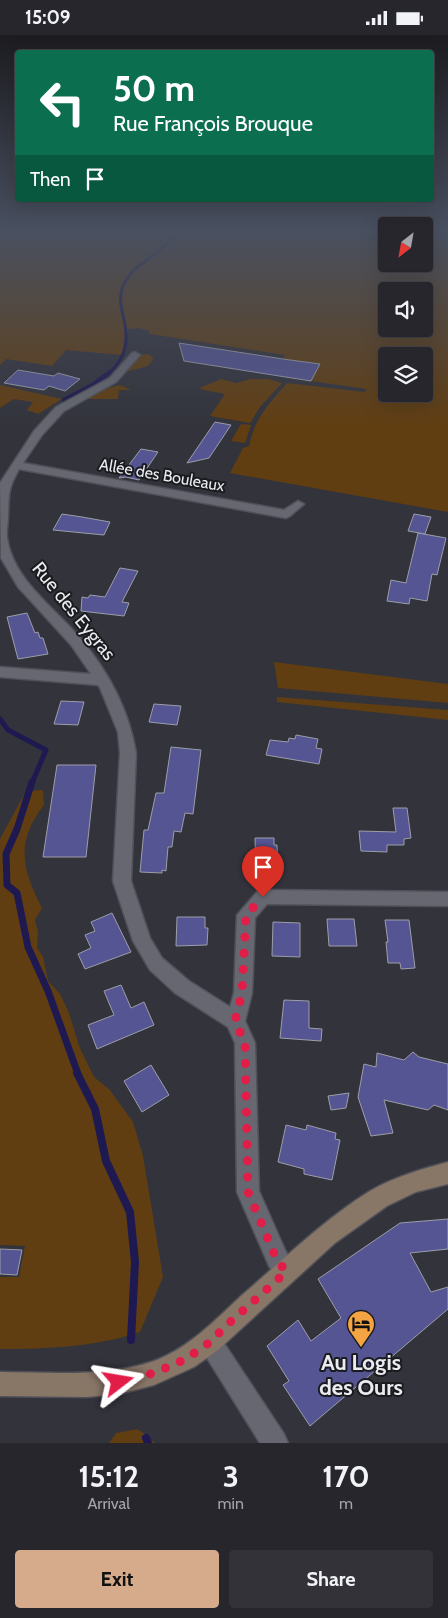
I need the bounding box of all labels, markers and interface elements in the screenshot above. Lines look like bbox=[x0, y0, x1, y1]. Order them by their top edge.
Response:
text: 15:09 bbox=[25, 6, 71, 29]
text: 50 m bbox=[113, 67, 195, 110]
icon: left bbox=[30, 70, 95, 135]
text: Rue François Brouque bbox=[113, 110, 313, 137]
icon: arrive bbox=[81, 165, 109, 193]
text: Then bbox=[30, 168, 71, 191]
north arrow bbox=[378, 217, 432, 273]
map controls bbox=[378, 217, 433, 402]
button: sound bbox=[378, 282, 433, 337]
button: layers bbox=[378, 347, 433, 402]
street label: Allée des Bouleaux bbox=[98, 455, 226, 495]
street label: Rue des Eygras bbox=[27, 557, 121, 665]
pin bbox=[242, 846, 284, 897]
icon: arrive bbox=[249, 853, 277, 881]
hotel icon: Au Logis des Ours bbox=[346, 1309, 376, 1348]
place label: Au Logis des Ours bbox=[319, 1349, 403, 1401]
position arrow bbox=[92, 1355, 144, 1407]
text: 15:12 bbox=[78, 1458, 139, 1495]
text: 3 bbox=[223, 1458, 239, 1495]
text: 170 bbox=[322, 1458, 370, 1495]
text: Arrival bbox=[87, 1494, 130, 1513]
text: min bbox=[218, 1494, 244, 1513]
text: m bbox=[339, 1494, 353, 1513]
button: Exit bbox=[15, 1550, 219, 1608]
button: Share bbox=[229, 1550, 433, 1608]

